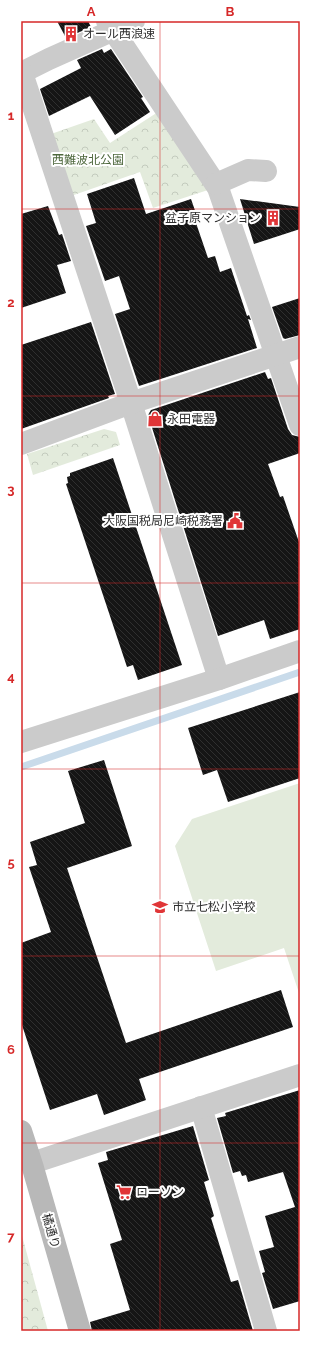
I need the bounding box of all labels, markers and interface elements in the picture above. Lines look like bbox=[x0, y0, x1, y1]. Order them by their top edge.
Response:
text: A bbox=[87, 4, 96, 19]
text: B bbox=[226, 4, 235, 19]
building icon: オール西浪速 bbox=[62, 25, 80, 43]
place label: オール西浪速 bbox=[83, 27, 155, 41]
text: 1 bbox=[8, 108, 15, 123]
park label: 西難波北公園 bbox=[52, 153, 124, 167]
building icon: 盆子原マンション bbox=[264, 209, 282, 227]
place label: 盆子原マンション bbox=[165, 211, 261, 225]
text: 2 bbox=[7, 295, 15, 310]
shop icon: 永田電器 bbox=[146, 410, 164, 428]
place label: 永田電器 bbox=[167, 412, 215, 426]
text: 3 bbox=[7, 482, 15, 497]
public building icon: 大阪国税局尼崎税務署 bbox=[226, 512, 244, 530]
place label: 大阪国税局尼崎税務署 bbox=[103, 514, 223, 528]
text: 4 bbox=[7, 669, 15, 684]
text: 5 bbox=[7, 855, 15, 870]
school or university icon: 市立七松小学校 bbox=[151, 898, 169, 916]
place label: 市立七松小学校 bbox=[172, 900, 256, 914]
text: 6 bbox=[7, 1042, 15, 1057]
supermarket icon: ローソン bbox=[115, 1183, 133, 1201]
place label: ローソン bbox=[136, 1185, 184, 1199]
street label: 橘通り bbox=[39, 1212, 63, 1250]
text: 7 bbox=[7, 1229, 15, 1244]

